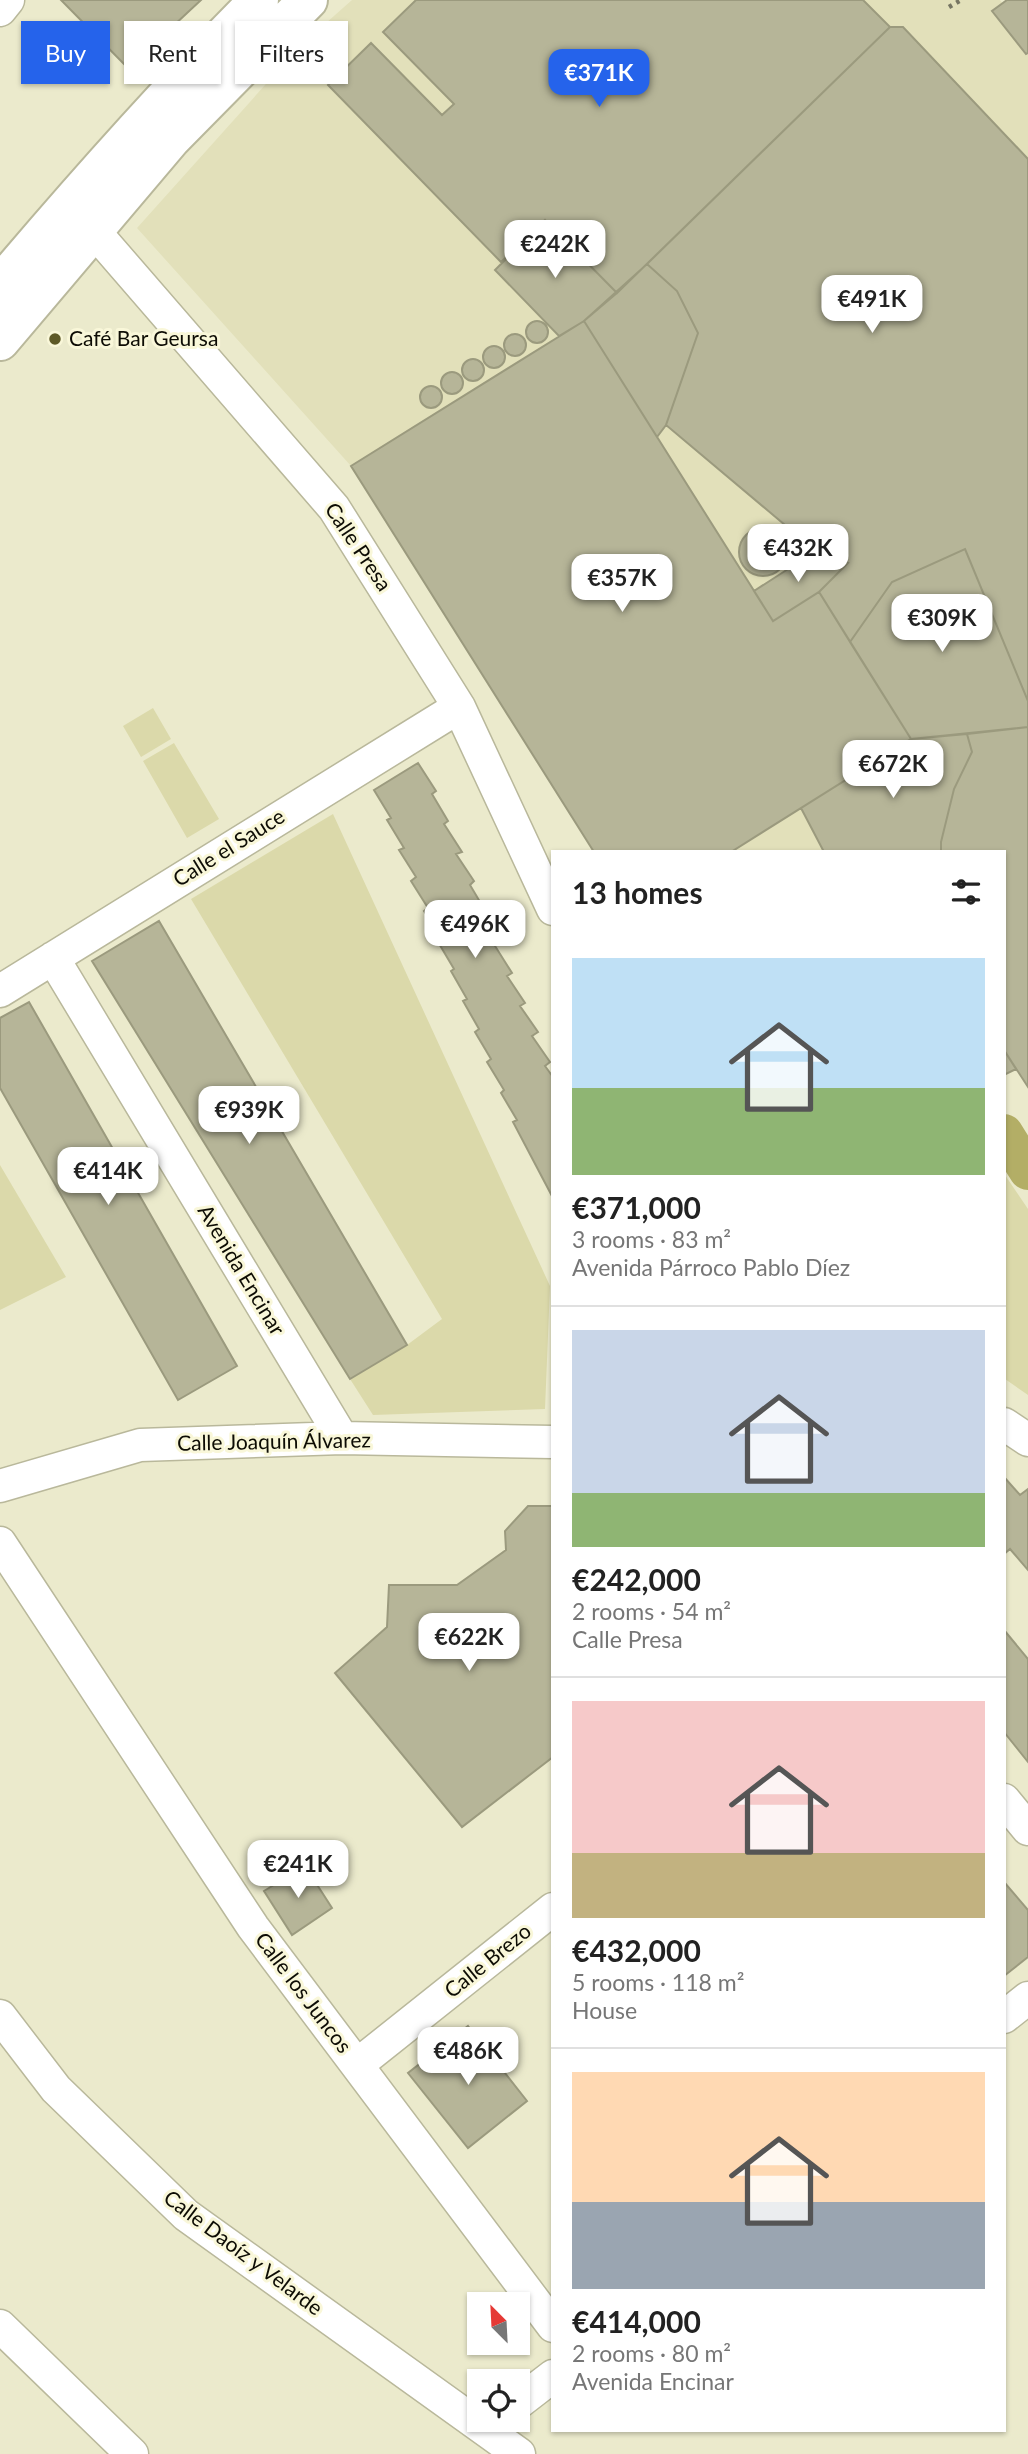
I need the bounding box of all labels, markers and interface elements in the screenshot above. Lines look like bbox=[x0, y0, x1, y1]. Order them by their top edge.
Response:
chip: Buy bbox=[21, 21, 110, 84]
chip: Rent bbox=[124, 21, 221, 84]
chip: Filters bbox=[235, 21, 348, 84]
pin: €371K bbox=[550, 50, 648, 109]
text: €371K bbox=[564, 58, 634, 86]
pin: €242K bbox=[506, 220, 604, 280]
text: €242K bbox=[520, 229, 590, 257]
pin: €491K bbox=[823, 276, 921, 335]
text: €491K bbox=[837, 284, 907, 312]
place label: Café Bar Geursa bbox=[69, 325, 218, 350]
marker: Café Bar Geursa bbox=[47, 331, 63, 347]
street label: Calle Presa bbox=[321, 497, 398, 595]
pin: €432K bbox=[749, 524, 847, 584]
text: €432K bbox=[763, 533, 833, 561]
pin: €357K bbox=[573, 554, 671, 614]
text: €357K bbox=[587, 563, 657, 591]
pin: €309K bbox=[893, 594, 991, 654]
text: €309K bbox=[907, 603, 977, 631]
pin: €672K bbox=[844, 740, 942, 800]
text: €672K bbox=[858, 749, 928, 777]
street label: Calle el Sauce bbox=[168, 803, 289, 891]
icon: filters bbox=[947, 873, 985, 911]
text: 13 homes bbox=[572, 874, 703, 910]
pin: €496K bbox=[426, 900, 524, 960]
text: €496K bbox=[440, 909, 510, 937]
icon: home bbox=[716, 1004, 842, 1130]
pin: €939K bbox=[200, 1086, 298, 1146]
text: €939K bbox=[214, 1095, 284, 1123]
pin: €414K bbox=[59, 1148, 157, 1207]
text: €414K bbox=[73, 1156, 143, 1184]
text: €371,000 bbox=[572, 1189, 701, 1225]
street label: Avenida Encinar bbox=[194, 1199, 291, 1339]
text: 3 rooms · 83 m² bbox=[572, 1225, 731, 1253]
text: Avenida Párroco Pablo Díez bbox=[572, 1253, 850, 1281]
icon: home bbox=[716, 1376, 842, 1502]
street label: Calle Joaquín Álvarez bbox=[177, 1426, 371, 1455]
text: €242,000 bbox=[572, 1561, 701, 1597]
text: 2 rooms · 54 m² bbox=[572, 1597, 731, 1625]
pin: €622K bbox=[420, 1614, 518, 1673]
text: €622K bbox=[434, 1622, 504, 1650]
text: Calle Presa bbox=[572, 1625, 683, 1653]
icon: home bbox=[716, 1747, 842, 1873]
pin: €241K bbox=[249, 1840, 347, 1900]
text: €241K bbox=[263, 1849, 333, 1877]
street label: Calle Brezo bbox=[439, 1917, 535, 2002]
street label: Calle los Juncos bbox=[251, 1927, 358, 2057]
text: €432,000 bbox=[572, 1932, 701, 1968]
text: 5 rooms · 118 m² bbox=[572, 1968, 744, 1996]
text: House bbox=[572, 1996, 637, 2024]
pin: €486K bbox=[419, 2028, 517, 2087]
text: €486K bbox=[433, 2036, 503, 2064]
icon: home bbox=[716, 2118, 842, 2244]
street label: Calle Daoíz y Velarde bbox=[160, 2184, 328, 2320]
north arrow bbox=[467, 2292, 530, 2356]
map controls bbox=[467, 2292, 530, 2432]
text: €414,000 bbox=[572, 2303, 701, 2339]
text: 2 rooms · 80 m² bbox=[572, 2339, 731, 2367]
text: Avenida Encinar bbox=[572, 2367, 734, 2395]
button: locate bbox=[467, 2369, 530, 2432]

